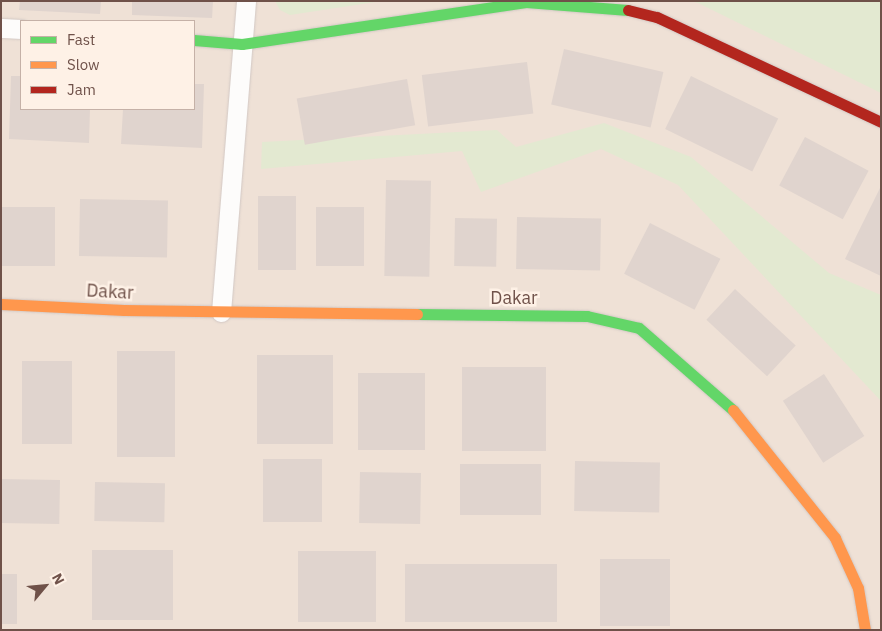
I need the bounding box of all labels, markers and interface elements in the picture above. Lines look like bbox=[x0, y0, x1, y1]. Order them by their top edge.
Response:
legend bbox=[20, 20, 195, 110]
text: Fast bbox=[67, 30, 95, 49]
text: Slow bbox=[67, 55, 100, 74]
text: Jam bbox=[67, 80, 96, 99]
street label: Dakar bbox=[86, 280, 134, 304]
street label: Dakar bbox=[490, 287, 538, 309]
north arrow bbox=[20, 561, 70, 611]
text: N bbox=[48, 570, 69, 588]

